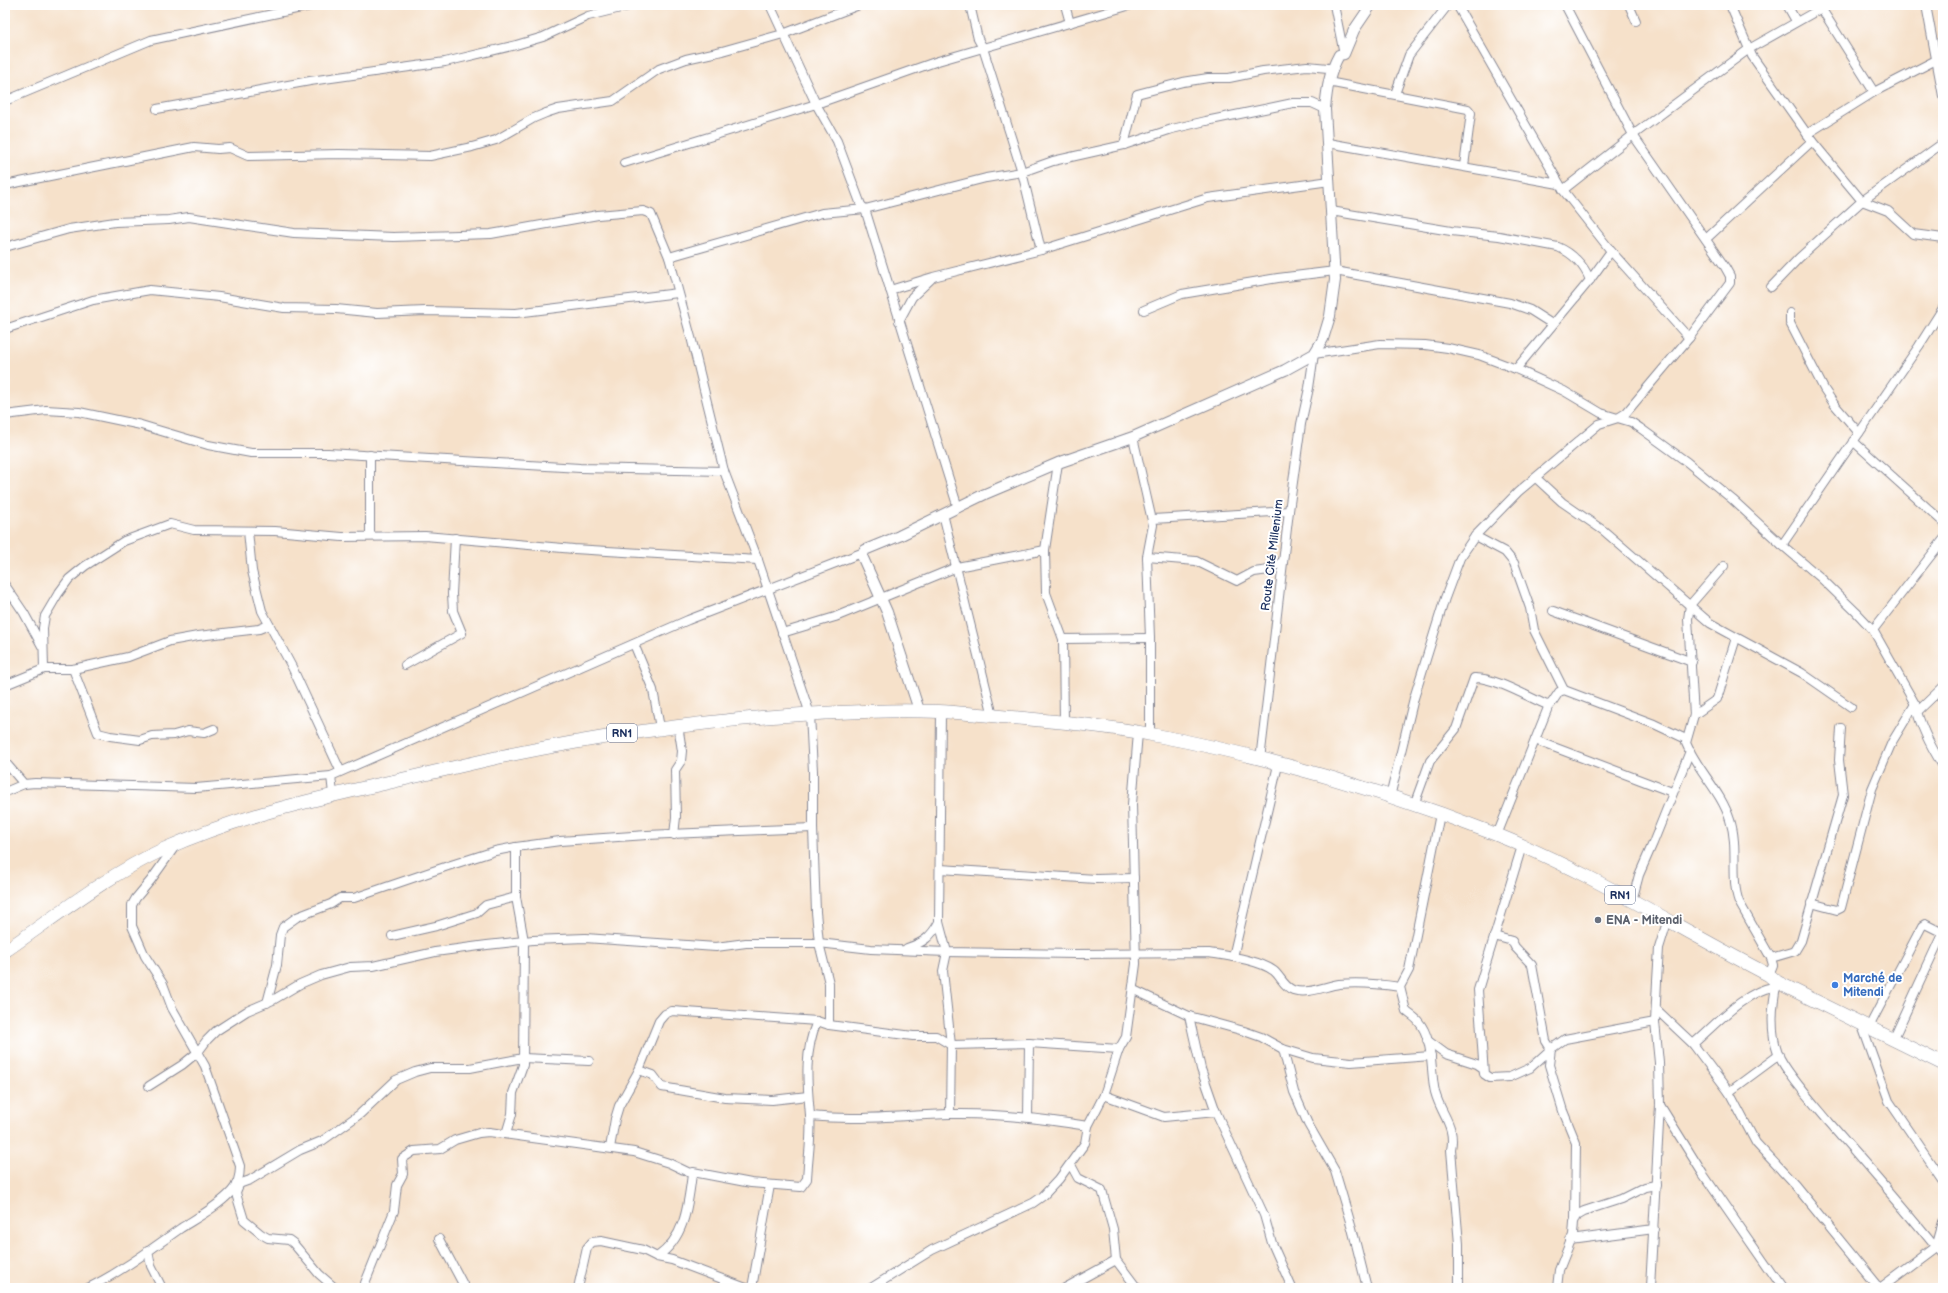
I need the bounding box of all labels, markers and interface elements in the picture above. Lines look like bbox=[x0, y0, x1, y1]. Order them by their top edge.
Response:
street label: Route Cité Millenium bbox=[1258, 498, 1287, 612]
road number: RN1 bbox=[607, 724, 637, 742]
road number: RN1 bbox=[1605, 886, 1635, 904]
place label: ENA - Mitendi bbox=[1606, 913, 1682, 928]
marker: ENA - Mitendi bbox=[1593, 915, 1603, 925]
place label: Marché de Mitendi bbox=[1843, 971, 1902, 1000]
marker: Marché de Mitendi bbox=[1830, 980, 1840, 990]

